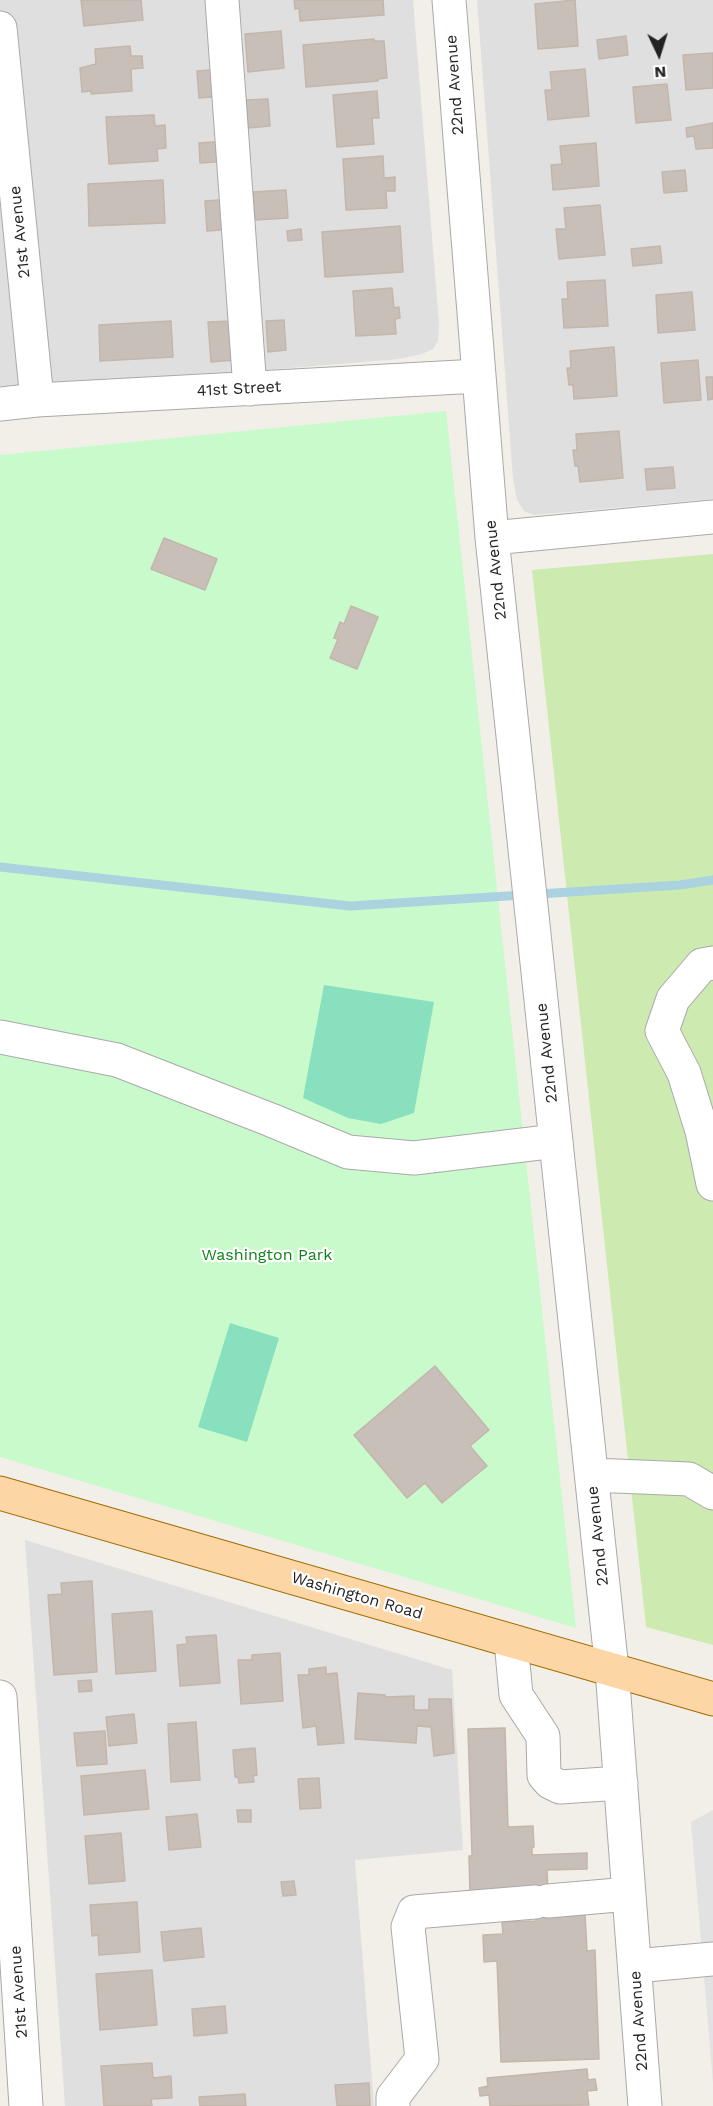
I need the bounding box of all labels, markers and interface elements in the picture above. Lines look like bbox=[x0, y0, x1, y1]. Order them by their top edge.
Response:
north arrow bbox=[629, 24, 689, 84]
street label: 22nd Avenue bbox=[442, 34, 468, 136]
text: N bbox=[654, 63, 667, 82]
street label: 21st Avenue bbox=[6, 185, 34, 279]
street label: 41st Street bbox=[196, 377, 282, 401]
street label: 22nd Avenue bbox=[481, 519, 511, 621]
street label: 22nd Avenue bbox=[532, 1002, 562, 1104]
park label: Washington Park bbox=[202, 1245, 332, 1265]
street label: 22nd Avenue bbox=[583, 1485, 613, 1587]
street label: Washington Road bbox=[289, 1568, 425, 1624]
street label: 21st Avenue bbox=[6, 1945, 32, 2039]
street label: 22nd Avenue bbox=[626, 1970, 652, 2072]

